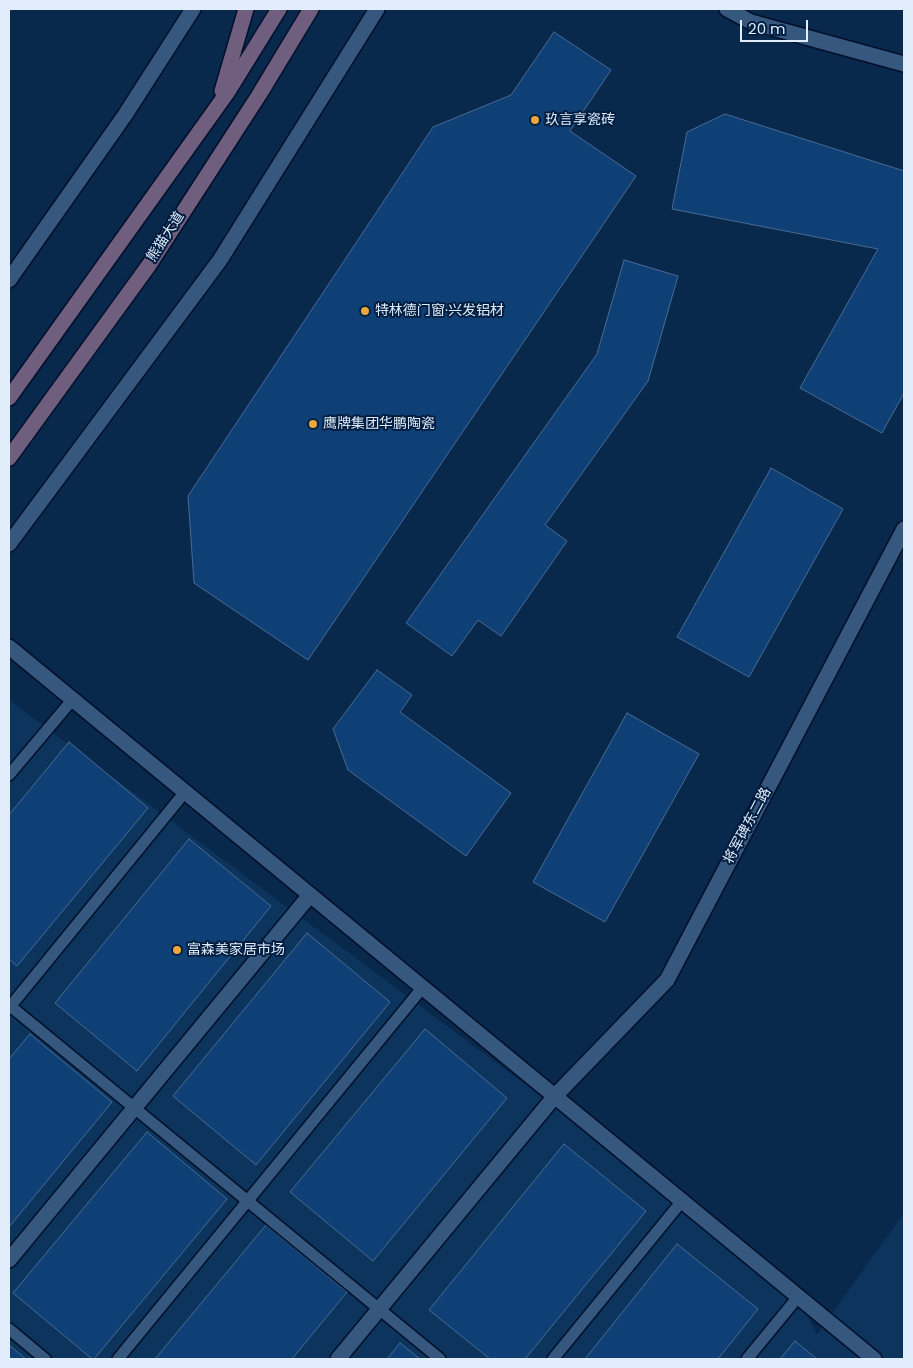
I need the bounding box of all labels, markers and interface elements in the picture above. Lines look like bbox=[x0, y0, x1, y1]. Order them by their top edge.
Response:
scale bar bbox=[743, 10, 810, 42]
text: 20 m bbox=[748, 18, 786, 39]
place label: 玖言享瓷砖 bbox=[545, 112, 615, 128]
marker: 玖言享瓷砖 bbox=[529, 114, 541, 126]
street label: 熊猫大道 bbox=[144, 209, 188, 265]
place label: 特林德门窗·兴发铝材 bbox=[375, 303, 504, 319]
marker: 特林德门窗·兴发铝材 bbox=[359, 305, 371, 317]
place label: 鹰牌集团华鹏陶瓷 bbox=[323, 416, 435, 432]
marker: 鹰牌集团华鹏陶瓷 bbox=[307, 418, 319, 430]
street label: 将军碑东二路 bbox=[721, 785, 775, 867]
place label: 富森美家居市场 bbox=[187, 942, 285, 958]
marker: 富森美家居市场 bbox=[171, 944, 183, 956]

